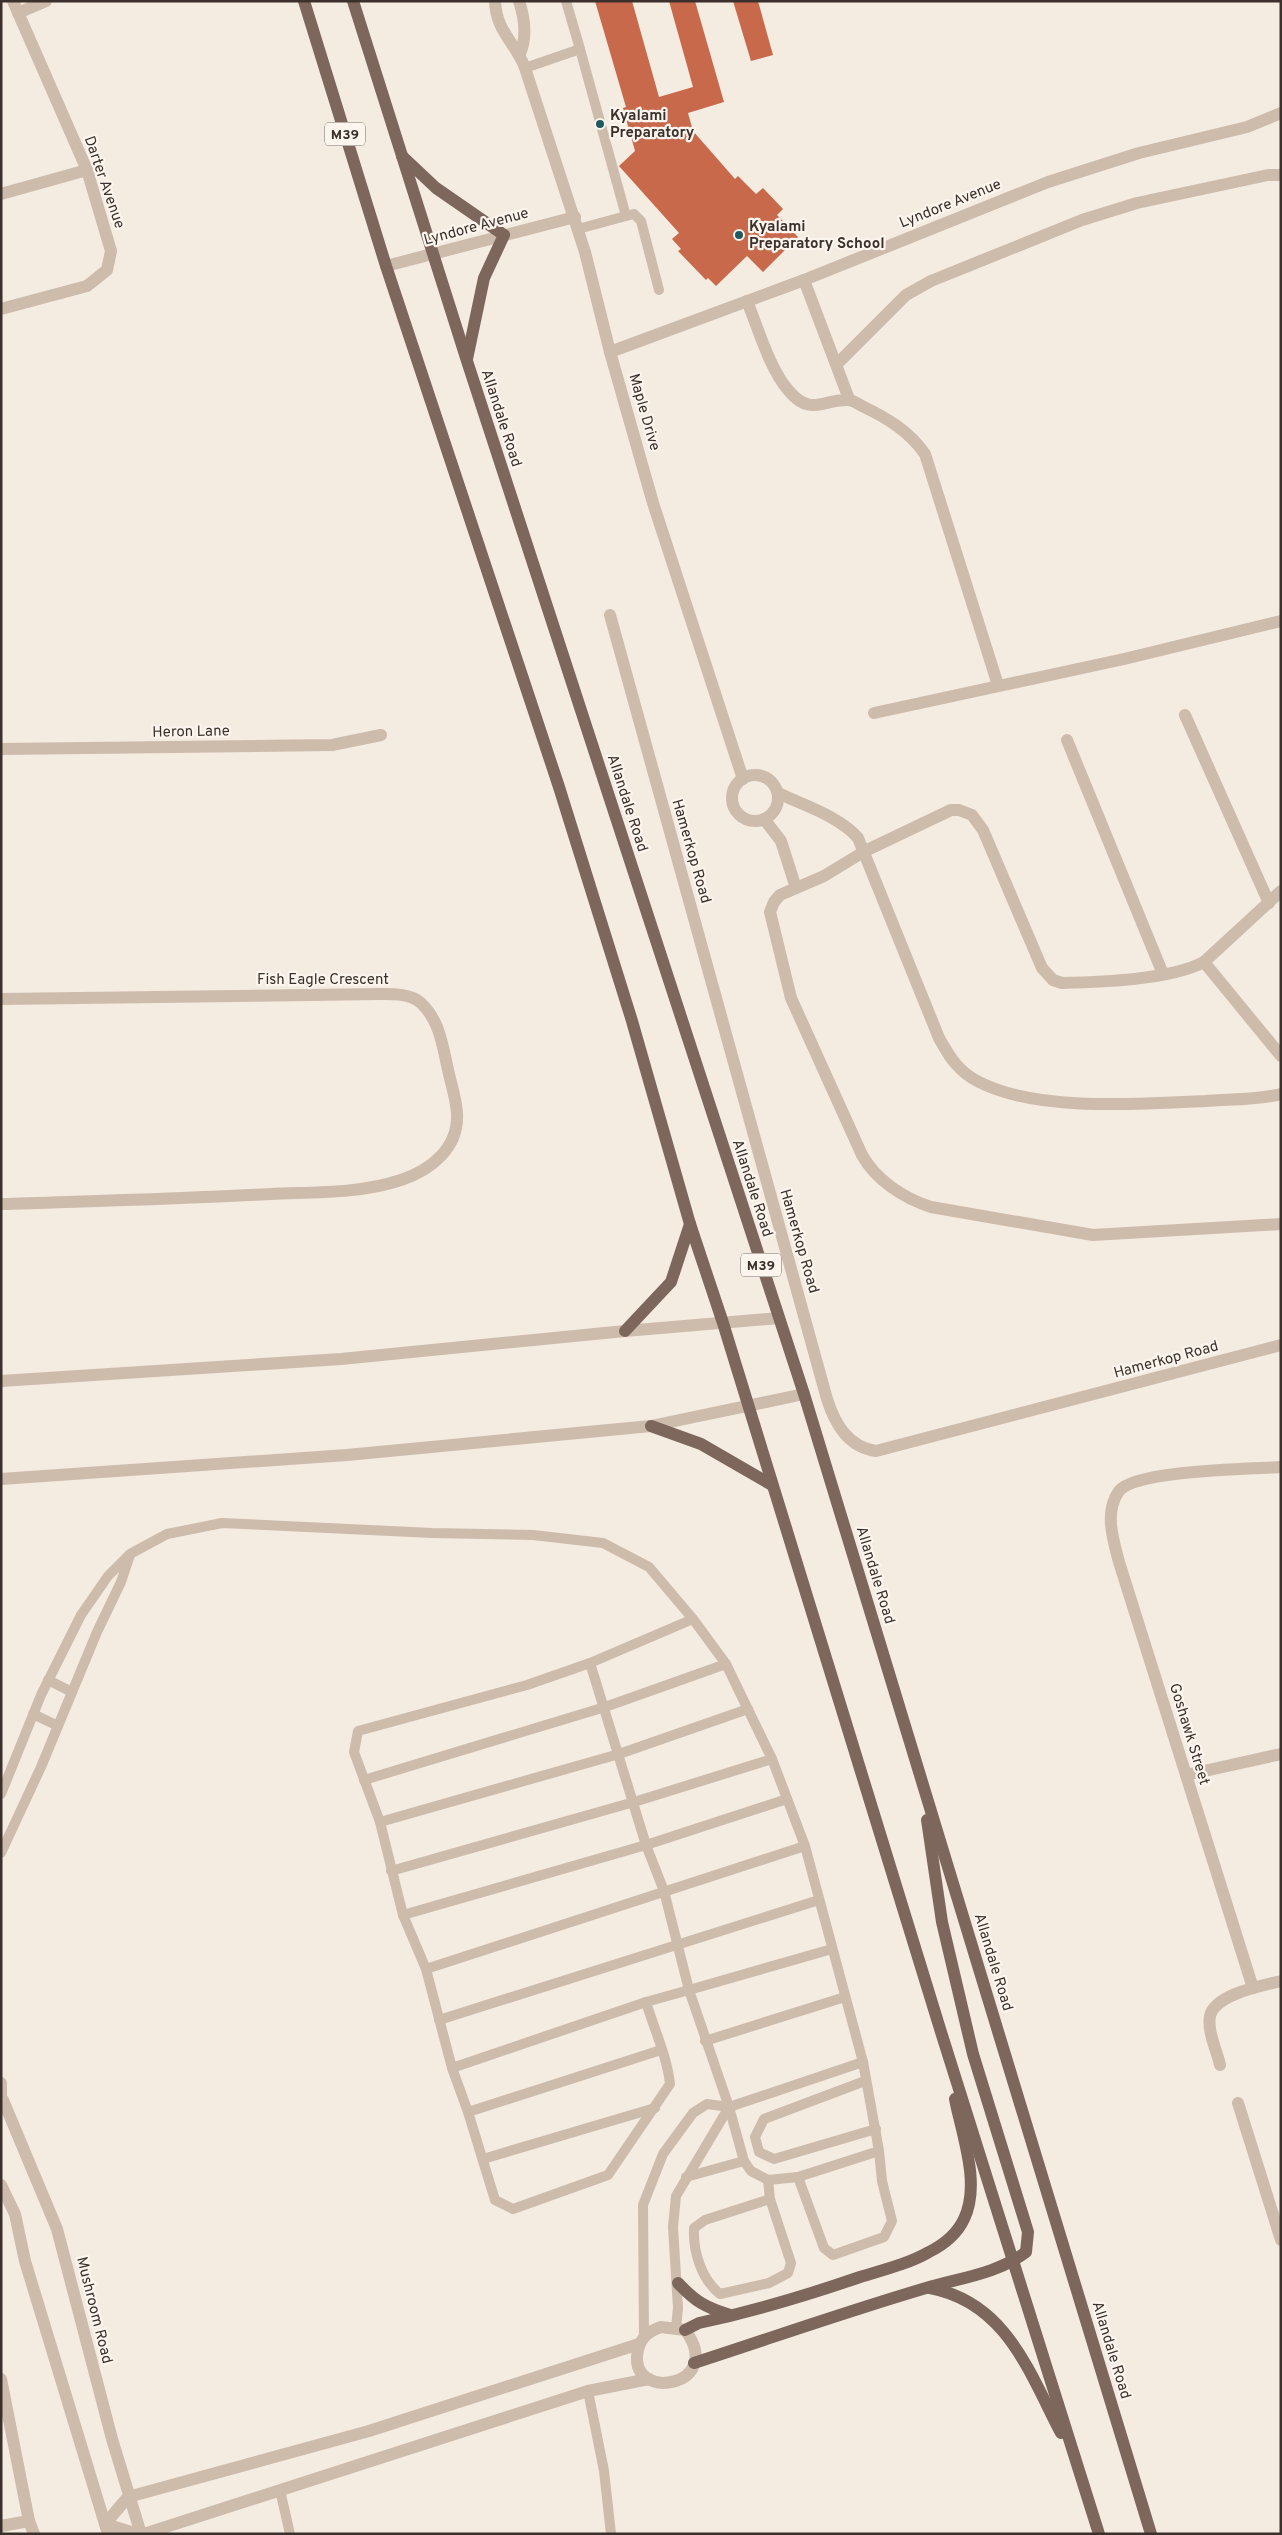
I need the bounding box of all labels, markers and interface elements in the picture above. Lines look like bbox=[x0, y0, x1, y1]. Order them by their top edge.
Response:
place label: Kyalami Preparatory bbox=[610, 107, 695, 143]
marker: Kyalami Preparatory bbox=[594, 118, 606, 130]
road number: M39 bbox=[325, 122, 365, 146]
street label: Darter Avenue bbox=[79, 134, 128, 231]
street label: Lyndore Avenue bbox=[897, 175, 1004, 233]
street label: Lyndore Avenue bbox=[422, 204, 531, 251]
place label: Kyalami Preparatory School bbox=[749, 218, 885, 254]
marker: Kyalami Preparatory School bbox=[733, 229, 745, 241]
street label: Allandale Road bbox=[476, 367, 525, 470]
street label: Maple Drive bbox=[624, 372, 664, 453]
street label: Heron Lane bbox=[152, 722, 230, 743]
street label: Allandale Road bbox=[602, 752, 651, 855]
street label: Hamerkop Road bbox=[667, 797, 715, 906]
street label: Fish Eagle Crescent bbox=[257, 971, 389, 990]
street label: Allandale Road bbox=[727, 1137, 776, 1240]
street label: Hamerkop Road bbox=[775, 1187, 823, 1296]
road number: M39 bbox=[741, 1254, 781, 1276]
street label: Hamerkop Road bbox=[1112, 1337, 1221, 1384]
street label: Allandale Road bbox=[851, 1524, 898, 1627]
street label: Goshawk Street bbox=[1164, 1681, 1213, 1788]
street label: Allandale Road bbox=[969, 1911, 1016, 2014]
street label: Mushroom Road bbox=[71, 2255, 116, 2366]
street label: Allandale Road bbox=[1087, 2299, 1134, 2402]

